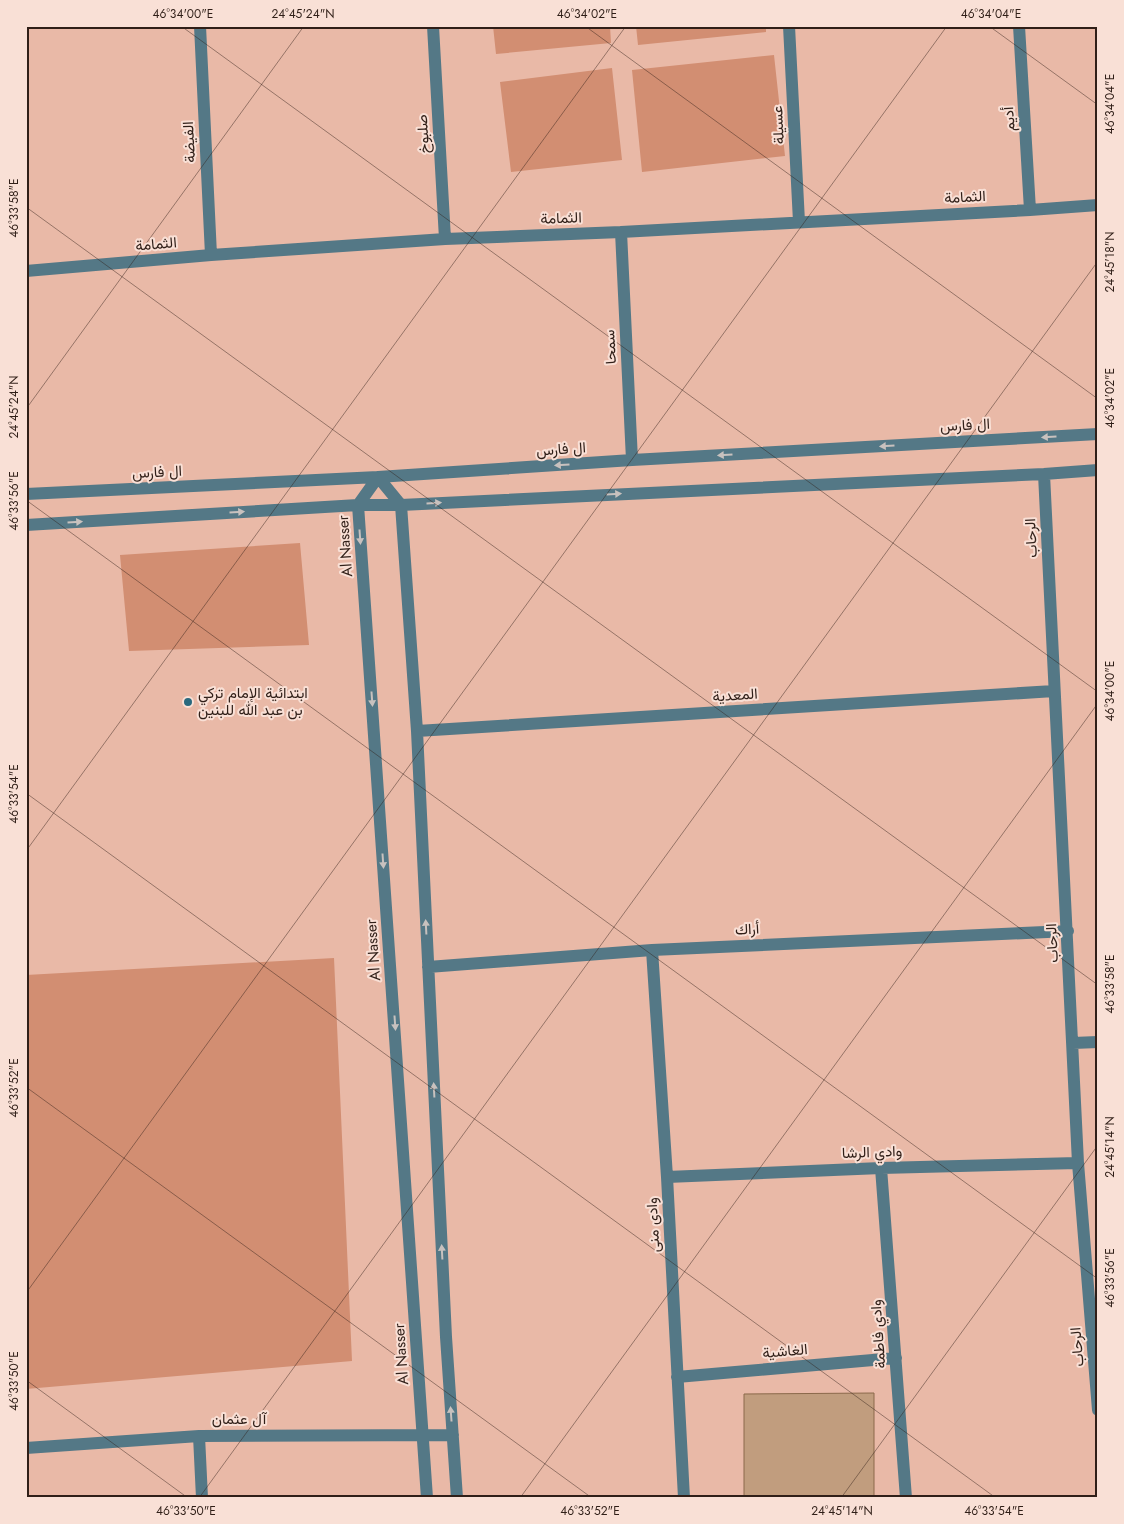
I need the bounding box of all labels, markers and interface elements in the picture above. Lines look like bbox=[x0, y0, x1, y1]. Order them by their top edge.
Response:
text: 46°34'00"E bbox=[153, 5, 213, 23]
text: 24°45'24"N bbox=[271, 5, 335, 23]
text: 46°34'02"E bbox=[557, 5, 617, 23]
text: 46°34'04"E bbox=[961, 5, 1021, 23]
text: 46°34'04"E bbox=[1101, 74, 1119, 134]
street label: عسيلة bbox=[766, 105, 790, 145]
street label: أديم bbox=[997, 105, 1021, 132]
street label: صلبوخ bbox=[411, 114, 435, 154]
street label: الفيضة bbox=[177, 121, 201, 163]
text: 46°33'58"E bbox=[5, 178, 23, 238]
street label: الثمامة bbox=[944, 185, 986, 209]
street label: الثمامة bbox=[540, 206, 582, 230]
street label: الثمامة bbox=[134, 231, 178, 257]
text: 24°45'18"N bbox=[1101, 231, 1119, 293]
street label: سمحا bbox=[598, 329, 622, 365]
text: 46°34'02"E bbox=[1101, 368, 1119, 428]
text: 24°45'24"N bbox=[5, 375, 23, 439]
street label: ال فارس bbox=[939, 413, 991, 437]
one-way arrow bbox=[1041, 433, 1057, 441]
street label: ال فارس bbox=[535, 436, 587, 462]
one-way arrow bbox=[879, 442, 895, 450]
one-way arrow bbox=[716, 451, 732, 459]
street label: ال فارس bbox=[131, 460, 183, 484]
one-way arrow bbox=[554, 461, 570, 469]
text: 46°33'56"E bbox=[5, 471, 23, 531]
one-way arrow bbox=[606, 490, 622, 498]
one-way arrow bbox=[427, 499, 443, 507]
one-way arrow bbox=[229, 508, 245, 516]
street label: Al Nasser bbox=[332, 514, 358, 578]
one-way arrow bbox=[67, 518, 83, 526]
street label: الرحاب bbox=[1019, 518, 1043, 558]
one-way arrow bbox=[357, 529, 365, 545]
text: 46°34'00"E bbox=[1101, 661, 1119, 721]
place label: ابتدائية الإمام تركي بن عبد الله للبنين bbox=[198, 682, 308, 721]
street label: المعدية bbox=[712, 682, 758, 708]
one-way arrow bbox=[368, 691, 376, 707]
marker: ابتدائية الإمام تركي بن عبد الله للبنين bbox=[182, 696, 194, 708]
text: 46°33'54"E bbox=[5, 764, 23, 824]
one-way arrow bbox=[380, 853, 388, 869]
street label: أراك bbox=[734, 917, 760, 941]
street label: Al Nasser bbox=[360, 918, 386, 982]
one-way arrow bbox=[422, 919, 430, 935]
street label: الرحاب bbox=[1040, 923, 1064, 963]
text: 46°33'58"E bbox=[1101, 954, 1119, 1014]
one-way arrow bbox=[391, 1016, 399, 1032]
text: 46°33'52"E bbox=[5, 1058, 23, 1118]
one-way arrow bbox=[430, 1081, 438, 1097]
text: 24°45'14"N bbox=[1101, 1116, 1119, 1178]
street label: وادي الرشا bbox=[841, 1140, 903, 1166]
street label: وادى منى bbox=[641, 1197, 665, 1253]
one-way arrow bbox=[437, 1244, 445, 1260]
text: 46°33'56"E bbox=[1101, 1248, 1119, 1308]
street label: وادي فاطمة bbox=[865, 1299, 893, 1369]
street label: Al Nasser bbox=[388, 1322, 414, 1386]
street label: الرحاب bbox=[1064, 1326, 1090, 1368]
street label: الغاشية bbox=[761, 1338, 809, 1364]
text: 46°33'50"E bbox=[5, 1351, 23, 1411]
one-way arrow bbox=[447, 1406, 455, 1422]
street label: آل عثمان bbox=[212, 1408, 268, 1430]
text: 46°33'50"E bbox=[156, 1502, 216, 1520]
text: 46°33'52"E bbox=[560, 1502, 620, 1520]
text: 24°45'14"N bbox=[811, 1502, 873, 1520]
text: 46°33'54"E bbox=[964, 1502, 1024, 1520]

